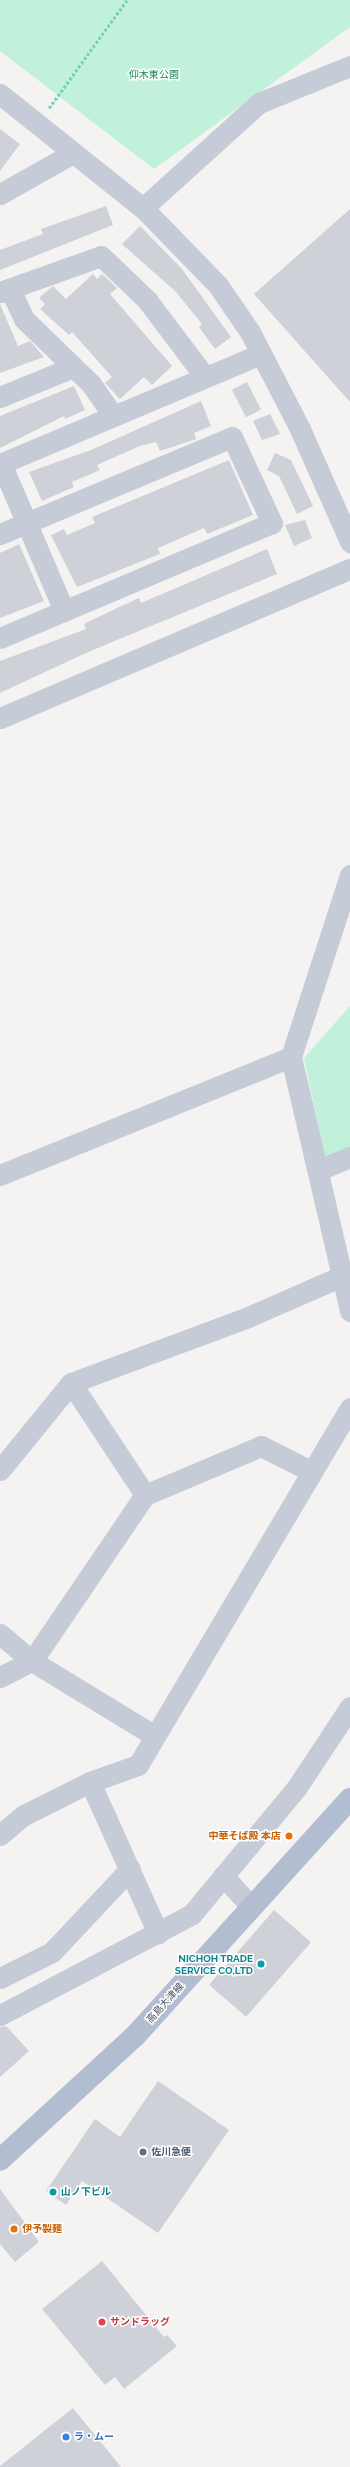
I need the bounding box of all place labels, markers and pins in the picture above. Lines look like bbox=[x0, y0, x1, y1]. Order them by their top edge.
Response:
place label: 中華そば殿 本店 bbox=[209, 1830, 281, 1842]
marker: 中華そば殿 本店 bbox=[284, 1831, 294, 1841]
place label: NICHOH TRADE SERVICE CO,LTD bbox=[175, 1952, 253, 1976]
marker: NICHOH TRADE SERVICE CO,LTD bbox=[256, 1959, 266, 1969]
place label: 佐川急便 bbox=[151, 2146, 191, 2158]
marker: 佐川急便 bbox=[138, 2147, 148, 2157]
place label: 山ノ下ビル bbox=[61, 2186, 111, 2198]
marker: 山ノ下ビル bbox=[48, 2187, 58, 2197]
place label: 伊予製麺 bbox=[22, 2223, 62, 2235]
marker: 伊予製麺 bbox=[9, 2224, 19, 2234]
place label: サンドラッグ bbox=[110, 2316, 170, 2328]
marker: サンドラッグ bbox=[97, 2317, 107, 2327]
place label: ラ・ムー bbox=[74, 2431, 114, 2443]
marker: ラ・ムー bbox=[61, 2432, 71, 2442]

